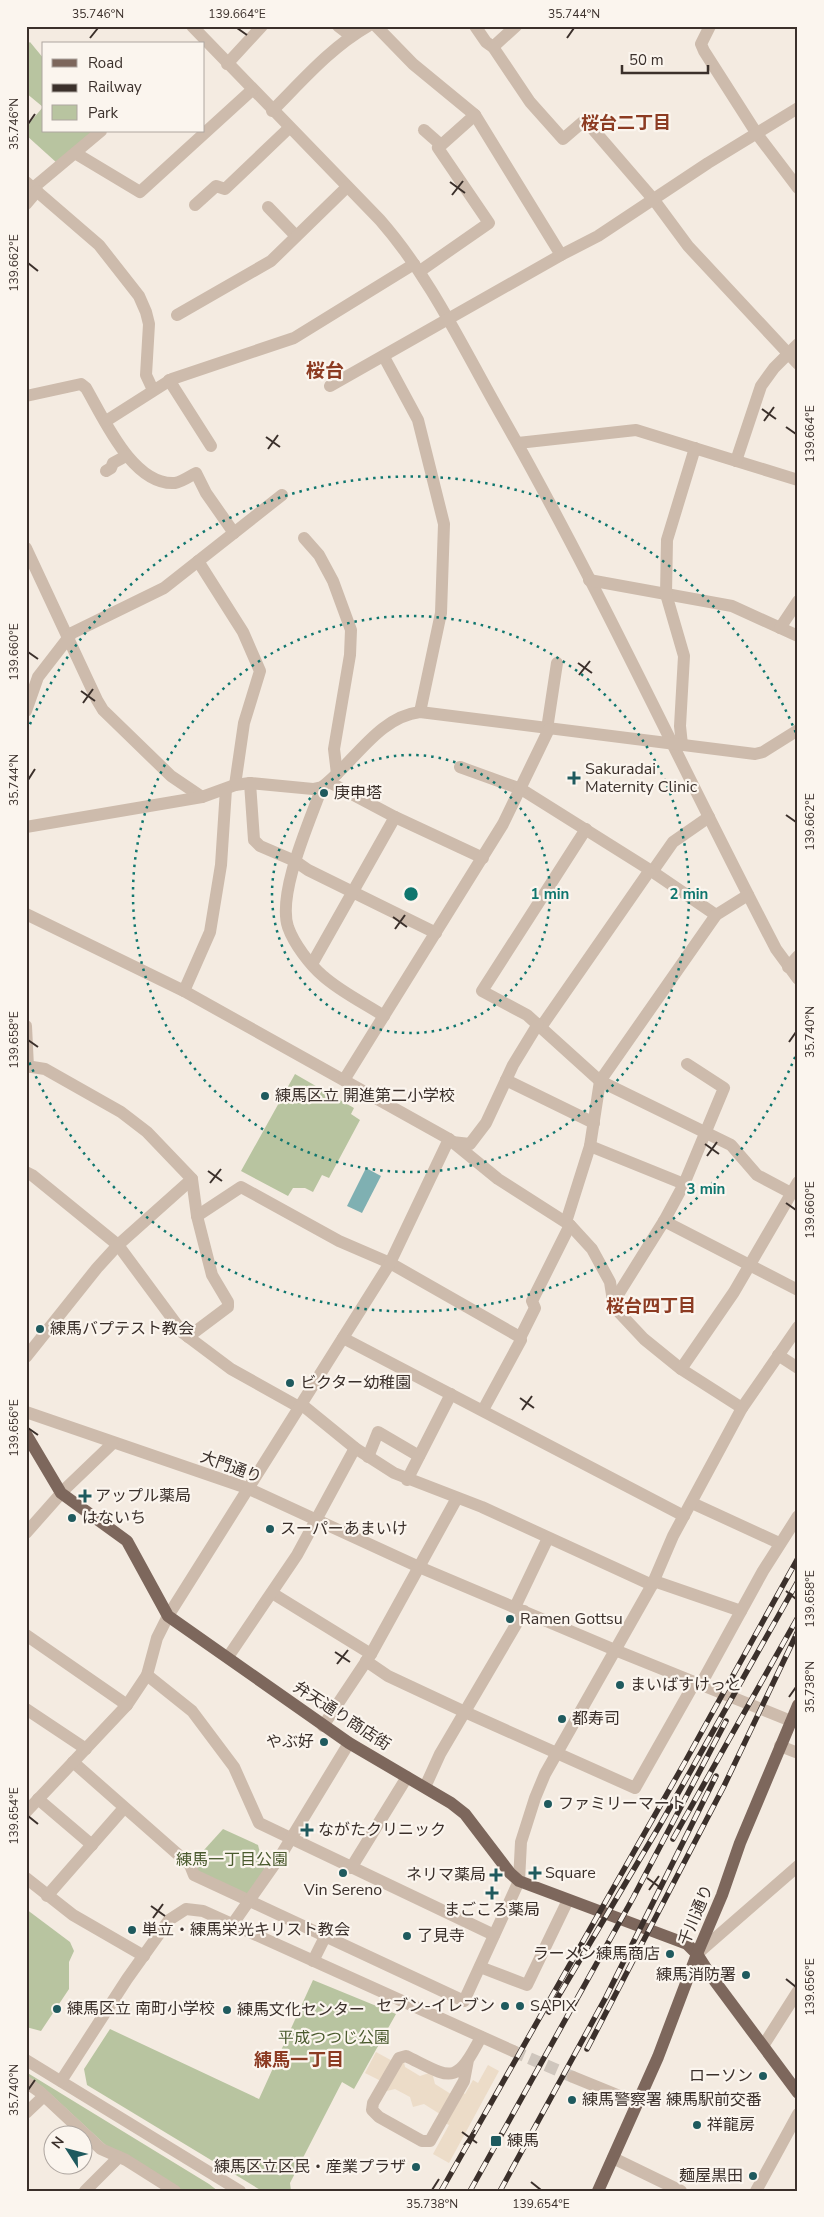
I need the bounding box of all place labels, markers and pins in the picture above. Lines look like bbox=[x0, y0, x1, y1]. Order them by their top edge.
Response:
place label: Sakuradai Maternity Clinic bbox=[585, 758, 698, 798]
marker: Sakuradai Maternity Clinic bbox=[567, 771, 581, 785]
place label: 庚申塔 bbox=[334, 782, 382, 804]
marker: 庚申塔 bbox=[318, 787, 330, 799]
centre of rings bbox=[402, 885, 420, 903]
place label: 練馬区立 開進第二小学校 bbox=[275, 1085, 455, 1107]
marker: 練馬区立 開進第二小学校 bbox=[259, 1090, 271, 1102]
place label: 練馬バプテスト教会 bbox=[50, 1318, 194, 1340]
marker: 練馬バプテスト教会 bbox=[34, 1323, 46, 1335]
place label: ビクター幼稚園 bbox=[300, 1372, 411, 1394]
marker: ビクター幼稚園 bbox=[284, 1377, 296, 1389]
place label: アップル薬局 bbox=[95, 1485, 191, 1507]
marker: アップル薬局 bbox=[79, 1490, 91, 1502]
place label: はないち bbox=[82, 1507, 146, 1529]
marker: はないち bbox=[66, 1512, 78, 1524]
place label: スーパーあまいけ bbox=[280, 1518, 408, 1540]
marker: スーパーあまいけ bbox=[264, 1523, 276, 1535]
place label: Ramen Gottsu bbox=[520, 1608, 623, 1630]
marker: Ramen Gottsu bbox=[504, 1613, 516, 1625]
place label: まいばすけっと bbox=[630, 1674, 742, 1696]
marker: まいばすけっと bbox=[614, 1679, 626, 1691]
place label: 都寿司 bbox=[572, 1708, 620, 1730]
marker: 都寿司 bbox=[556, 1713, 568, 1725]
place label: やぶ好 bbox=[266, 1731, 314, 1753]
marker: やぶ好 bbox=[318, 1736, 330, 1748]
place label: ファミリーマート bbox=[558, 1793, 686, 1815]
marker: ファミリーマート bbox=[542, 1798, 554, 1810]
place label: ながたクリニック bbox=[318, 1819, 446, 1841]
marker: ながたクリニック bbox=[300, 1823, 314, 1837]
place label: Square bbox=[545, 1862, 596, 1884]
place label: ネリマ薬局 bbox=[406, 1864, 486, 1886]
marker: Vin Sereno bbox=[337, 1867, 349, 1879]
marker: Square bbox=[529, 1867, 541, 1879]
marker: ネリマ薬局 bbox=[490, 1869, 502, 1881]
place label: Vin Sereno bbox=[303, 1879, 382, 1901]
marker: まごころ薬局 bbox=[486, 1887, 498, 1899]
place label: まごころ薬局 bbox=[444, 1899, 540, 1921]
place label: 単立・練馬栄光キリスト教会 bbox=[142, 1919, 350, 1941]
marker: 単立・練馬栄光キリスト教会 bbox=[126, 1924, 138, 1936]
place label: 了見寺 bbox=[417, 1925, 465, 1947]
marker: 了見寺 bbox=[401, 1930, 413, 1942]
place label: ラーメン練馬商店 bbox=[533, 1943, 660, 1965]
marker: ラーメン練馬商店 bbox=[664, 1948, 676, 1960]
place label: 練馬消防署 bbox=[656, 1964, 736, 1986]
marker: 練馬消防署 bbox=[740, 1969, 752, 1981]
place label: セブン-イレブン bbox=[376, 1995, 495, 2017]
place label: SAPIX bbox=[530, 1995, 577, 2017]
place label: 練馬区立 南町小学校 bbox=[67, 1998, 215, 2020]
place label: 練馬文化センター bbox=[237, 1999, 365, 2021]
marker: セブン-イレブン bbox=[499, 2000, 511, 2012]
marker: SAPIX bbox=[514, 2000, 526, 2012]
marker: 練馬区立 南町小学校 bbox=[51, 2003, 63, 2015]
marker: 練馬文化センター bbox=[221, 2004, 233, 2016]
place label: ローソン bbox=[689, 2065, 753, 2087]
marker: ローソン bbox=[757, 2070, 769, 2082]
place label: 練馬警察署 練馬駅前交番 bbox=[582, 2089, 762, 2111]
marker: 練馬警察署 練馬駅前交番 bbox=[566, 2094, 578, 2106]
place label: 祥龍房 bbox=[707, 2114, 755, 2136]
marker: 祥龍房 bbox=[691, 2119, 703, 2131]
place label: 練馬 bbox=[507, 2130, 539, 2152]
marker: 練馬 bbox=[489, 2134, 503, 2148]
place label: 練馬区立区民・産業プラザ bbox=[214, 2156, 406, 2178]
marker: 練馬区立区民・産業プラザ bbox=[410, 2161, 422, 2173]
place label: 麺屋黒田 bbox=[679, 2165, 743, 2187]
marker: 麺屋黒田 bbox=[747, 2170, 759, 2182]

